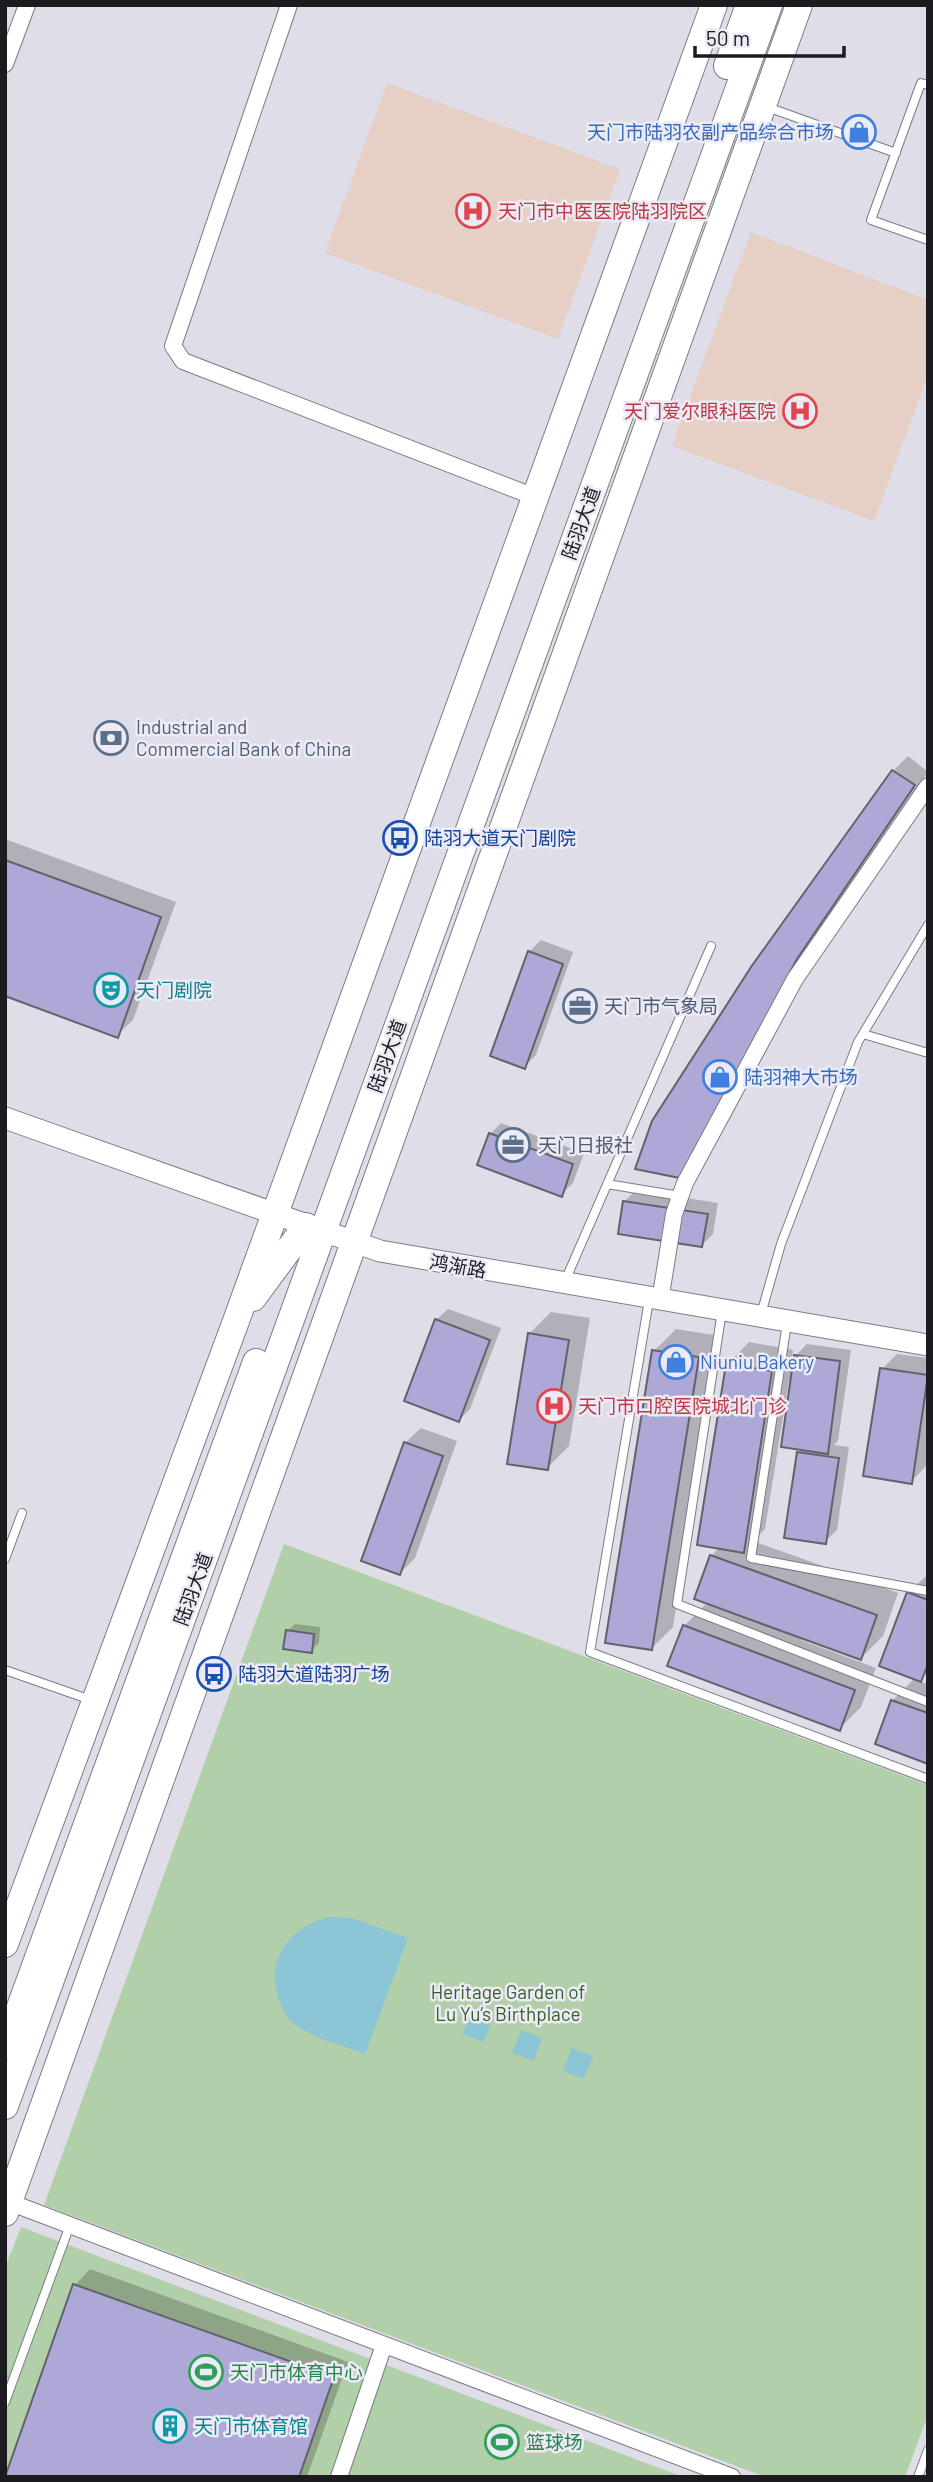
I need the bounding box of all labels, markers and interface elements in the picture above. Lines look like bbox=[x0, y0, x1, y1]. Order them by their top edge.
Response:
scale bar bbox=[695, 14, 844, 58]
text: 50 m bbox=[706, 25, 750, 50]
shop icon: 天门市陆羽农副产品综合市场 bbox=[840, 113, 878, 151]
place label: 天门市陆羽农副产品综合市场 bbox=[587, 120, 834, 143]
hospital icon: 天门市中医医院陆羽院区 bbox=[454, 192, 492, 230]
place label: 天门市中医医院陆羽院区 bbox=[498, 199, 707, 222]
hospital icon: 天门爱尔眼科医院 bbox=[781, 392, 819, 430]
place label: 天门爱尔眼科医院 bbox=[624, 399, 776, 422]
street label: 陆羽大道 bbox=[557, 483, 604, 562]
place label: Industrial and Commercial Bank of China bbox=[136, 715, 351, 760]
bank icon: Industrial and Commercial Bank of China bbox=[92, 719, 130, 757]
bus stop icon: 陆羽大道天门剧院 bbox=[381, 819, 419, 857]
place label: 陆羽大道天门剧院 bbox=[424, 826, 576, 849]
theatre icon: 天门剧院 bbox=[92, 971, 130, 1009]
place label: 天门剧院 bbox=[136, 978, 212, 1001]
office icon: 天门市气象局 bbox=[561, 987, 599, 1025]
place label: 天门市气象局 bbox=[604, 994, 718, 1017]
street label: 陆羽大道 bbox=[363, 1016, 410, 1095]
shop icon: 陆羽神大市场 bbox=[701, 1058, 739, 1096]
place label: 陆羽神大市场 bbox=[744, 1065, 858, 1088]
office icon: 天门日报社 bbox=[494, 1126, 532, 1164]
place label: 天门日报社 bbox=[538, 1133, 633, 1156]
street label: 鸿渐路 bbox=[428, 1249, 488, 1282]
shop icon: Niuniu Bakery bbox=[657, 1343, 695, 1381]
place label: Niuniu Bakery bbox=[700, 1350, 814, 1373]
hospital icon: 天门市口腔医院城北门诊 bbox=[535, 1387, 573, 1425]
place label: 天门市口腔医院城北门诊 bbox=[578, 1394, 787, 1417]
street label: 陆羽大道 bbox=[169, 1549, 216, 1628]
bus stop icon: 陆羽大道陆羽广场 bbox=[195, 1655, 233, 1693]
place label: 陆羽大道陆羽广场 bbox=[238, 1662, 390, 1685]
park label: Heritage Garden of Lu Yu’s Birthplace bbox=[431, 1980, 585, 2025]
sports icon: 天门市体育中心 bbox=[187, 2353, 225, 2391]
place label: 天门市体育中心 bbox=[230, 2360, 363, 2383]
building icon: 天门市体育馆 bbox=[151, 2407, 189, 2445]
place label: 天门市体育馆 bbox=[194, 2414, 308, 2437]
sports icon: 篮球场 bbox=[483, 2423, 521, 2461]
place label: 篮球场 bbox=[526, 2430, 583, 2453]

